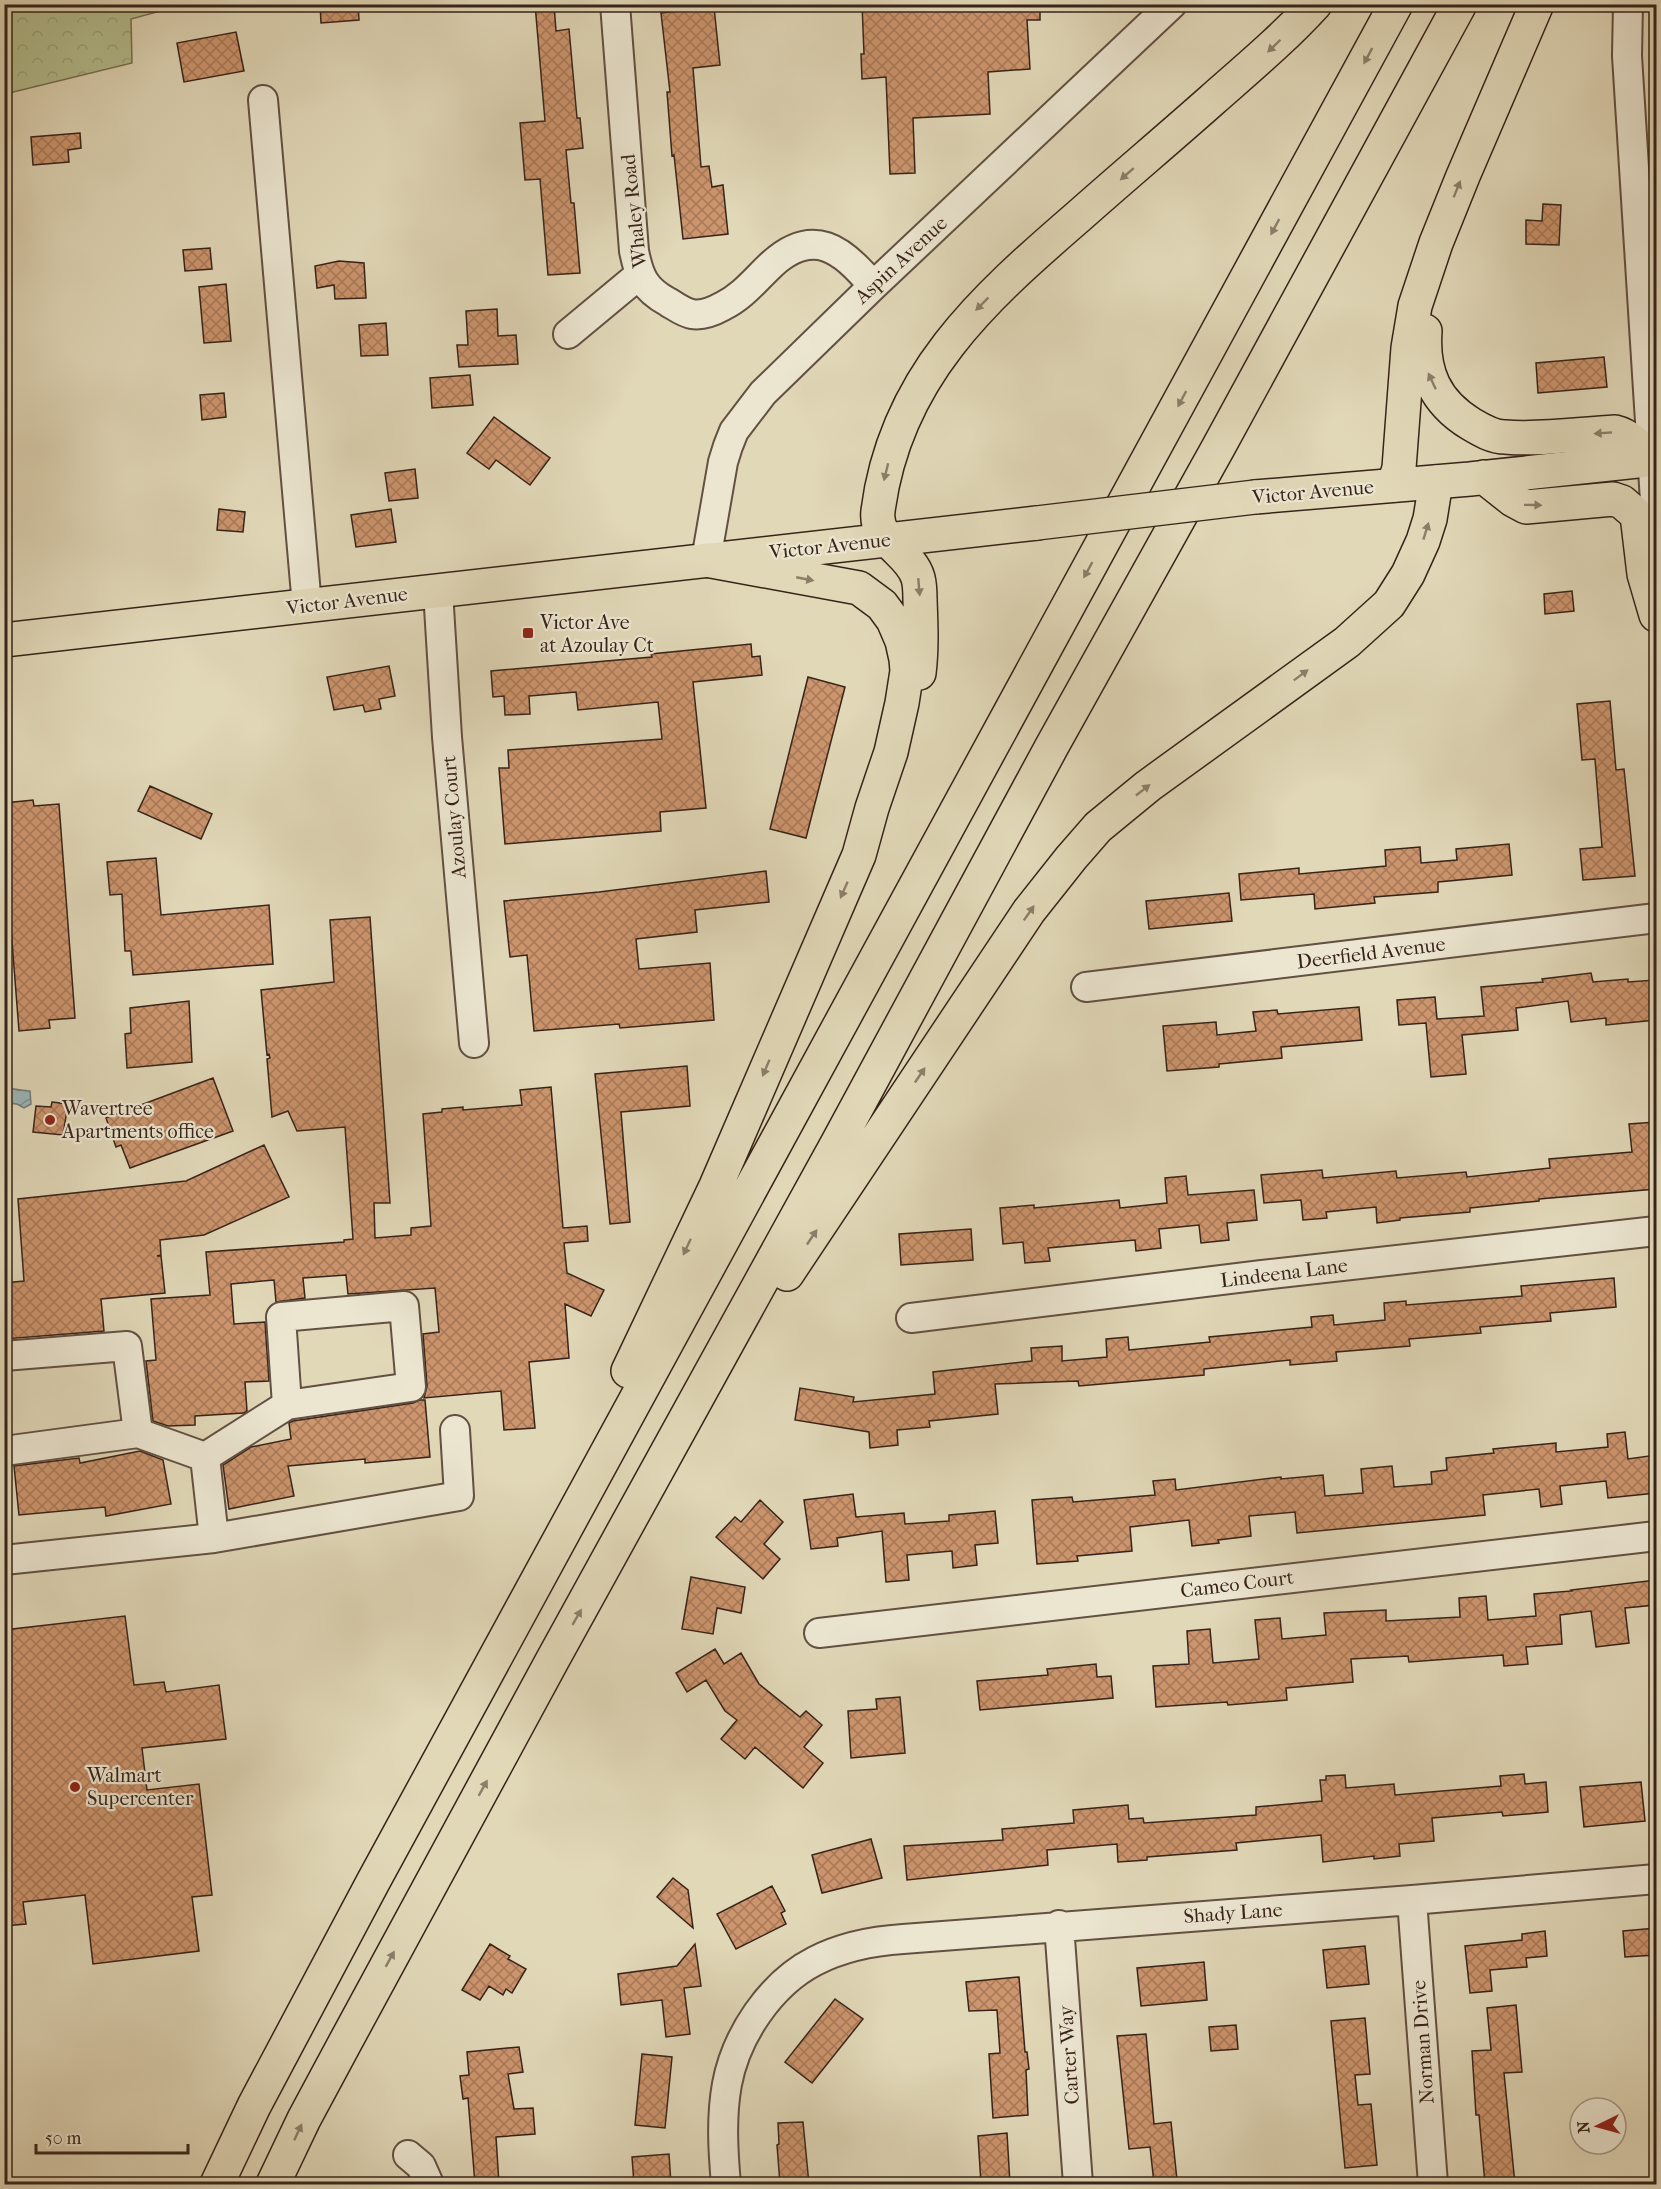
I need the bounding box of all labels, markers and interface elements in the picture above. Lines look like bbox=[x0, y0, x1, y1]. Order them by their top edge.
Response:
one-way arrow bbox=[1266, 39, 1281, 53]
one-way arrow bbox=[1363, 48, 1373, 65]
street label: Whaley Road bbox=[616, 152, 652, 270]
one-way arrow bbox=[1120, 167, 1135, 180]
one-way arrow bbox=[1453, 179, 1463, 197]
street label: Aspin Avenue bbox=[849, 211, 952, 309]
one-way arrow bbox=[1270, 219, 1280, 236]
one-way arrow bbox=[975, 297, 989, 311]
one-way arrow bbox=[1428, 372, 1437, 389]
one-way arrow bbox=[1177, 391, 1187, 408]
one-way arrow bbox=[1594, 428, 1613, 437]
one-way arrow bbox=[880, 462, 890, 481]
street label: Victor Avenue bbox=[1250, 475, 1375, 509]
one-way arrow bbox=[1524, 501, 1543, 510]
one-way arrow bbox=[1422, 522, 1431, 540]
street label: Victor Avenue bbox=[767, 528, 892, 564]
one-way arrow bbox=[1083, 562, 1093, 579]
one-way arrow bbox=[795, 575, 814, 584]
one-way arrow bbox=[914, 577, 924, 596]
street label: Victor Avenue bbox=[284, 582, 409, 620]
place label: Victor Ave at Azoulay Ct bbox=[539, 611, 654, 657]
marker: Victor Ave at Azoulay Ct bbox=[521, 626, 535, 640]
one-way arrow bbox=[1294, 670, 1309, 682]
street label: Azoulay Court bbox=[437, 755, 471, 880]
one-way arrow bbox=[1136, 784, 1151, 796]
one-way arrow bbox=[839, 881, 848, 898]
one-way arrow bbox=[1023, 905, 1035, 921]
street label: Deerfield Avenue bbox=[1295, 932, 1447, 974]
one-way arrow bbox=[761, 1060, 771, 1078]
one-way arrow bbox=[915, 1066, 926, 1083]
place label: Wavertree Apartments office bbox=[61, 1097, 214, 1143]
marker: Wavertree Apartments office bbox=[43, 1113, 57, 1127]
one-way arrow bbox=[806, 1229, 818, 1245]
one-way arrow bbox=[682, 1238, 691, 1255]
street label: Lindeena Lane bbox=[1219, 1254, 1349, 1292]
street label: Cameo Court bbox=[1179, 1566, 1295, 1602]
one-way arrow bbox=[572, 1608, 582, 1625]
place label: Walmart Supercenter bbox=[86, 1764, 194, 1810]
one-way arrow bbox=[478, 1779, 488, 1796]
marker: Walmart Supercenter bbox=[68, 1780, 82, 1794]
street label: Shady Lane bbox=[1183, 1898, 1283, 1928]
one-way arrow bbox=[385, 1951, 395, 1968]
street label: Norman Drive bbox=[1407, 1979, 1439, 2105]
street label: Carter Way bbox=[1054, 2003, 1084, 2105]
north arrow bbox=[1568, 2096, 1628, 2156]
scale bar bbox=[36, 2117, 188, 2155]
text: N bbox=[1573, 2120, 1594, 2134]
one-way arrow bbox=[294, 2123, 303, 2140]
text: 50 m bbox=[45, 2128, 82, 2149]

